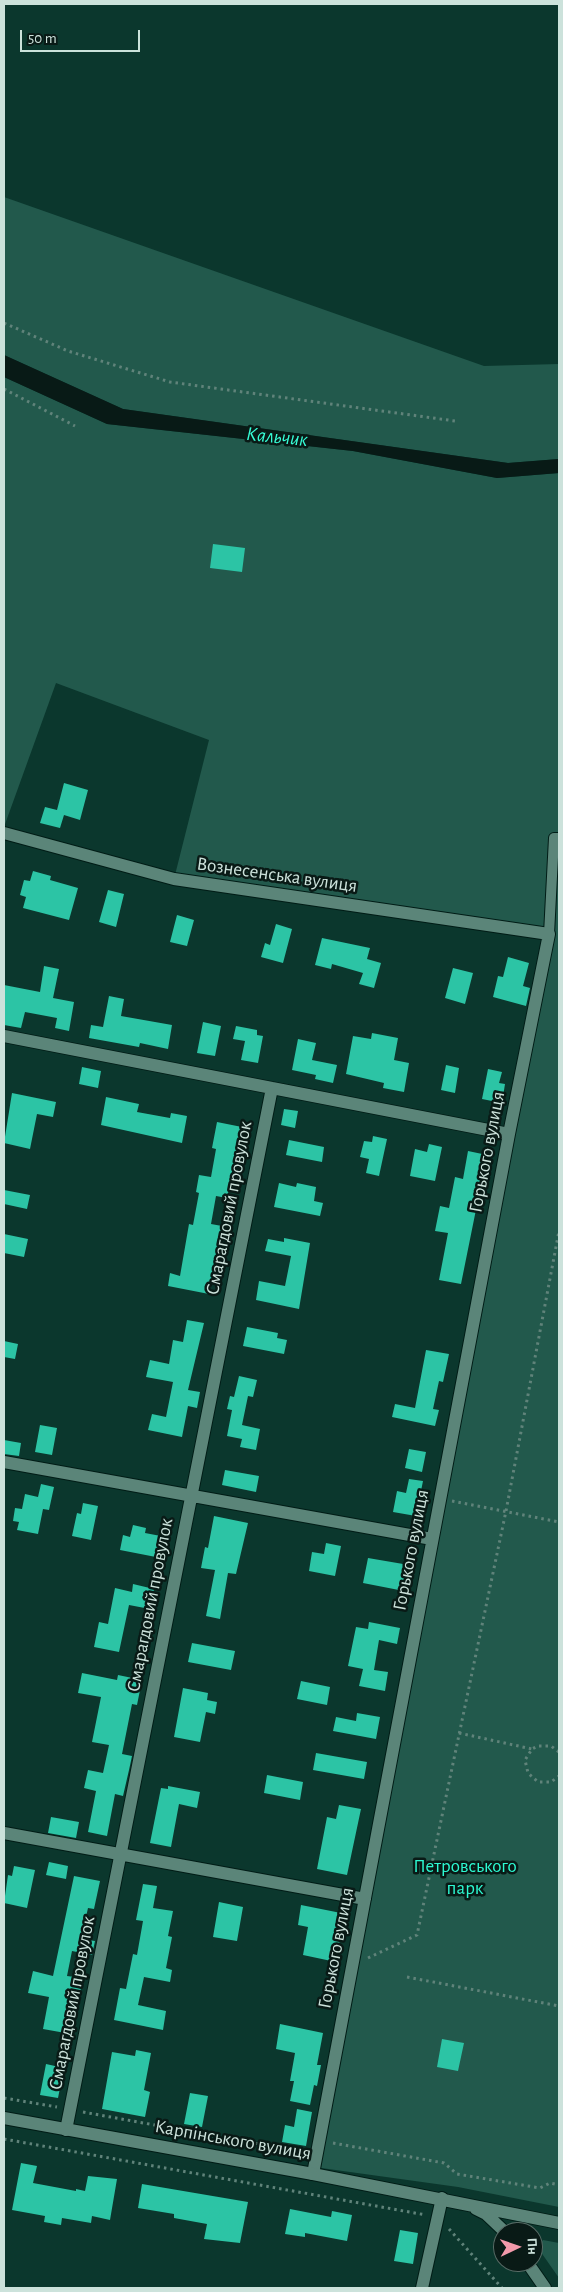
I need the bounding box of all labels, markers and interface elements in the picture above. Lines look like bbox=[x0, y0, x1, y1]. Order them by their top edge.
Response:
scale bar bbox=[22, 20, 142, 52]
text: 50 m bbox=[28, 31, 57, 46]
water label: Кальчик bbox=[245, 422, 309, 452]
street label: Вознесенська вулиця bbox=[195, 852, 359, 898]
street label: Горького вулиця bbox=[464, 1090, 510, 1214]
street label: Смарагдовий провулок bbox=[201, 1119, 257, 1297]
street label: Горького вулиця bbox=[388, 1488, 434, 1612]
street label: Смарагдовий провулок bbox=[122, 1516, 178, 1694]
park label: Петровського парк bbox=[413, 1855, 517, 1899]
street label: Горького вулиця bbox=[313, 1886, 359, 2010]
street label: Смарагдовий провулок bbox=[44, 1914, 100, 2092]
street label: Карпінського вулиця bbox=[153, 2115, 313, 2165]
north arrow bbox=[493, 2222, 543, 2272]
text: Пн bbox=[525, 2237, 539, 2255]

